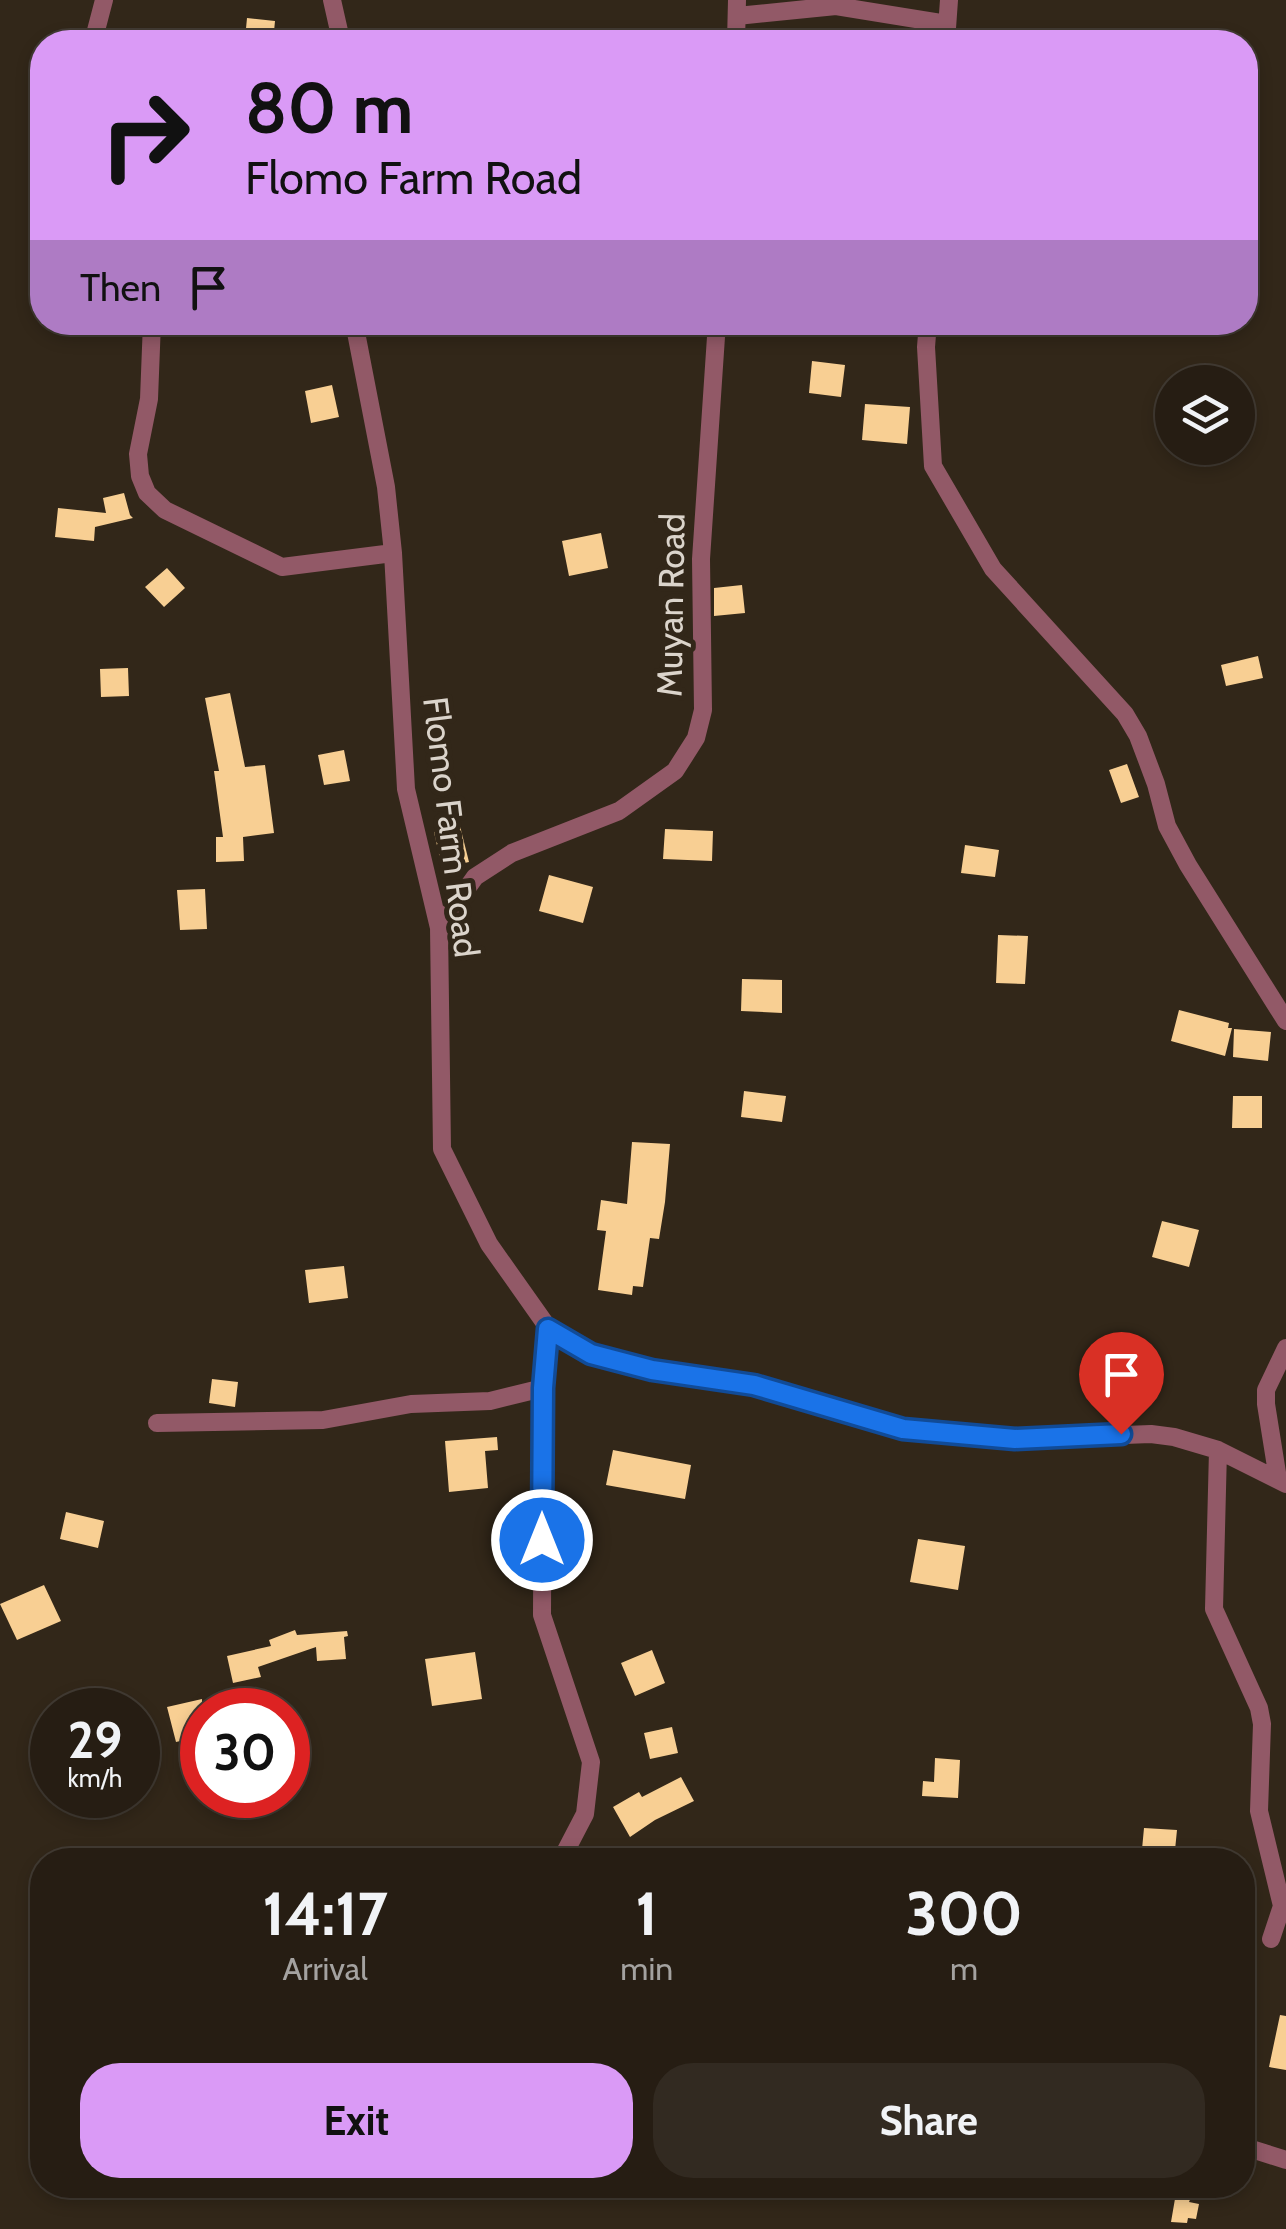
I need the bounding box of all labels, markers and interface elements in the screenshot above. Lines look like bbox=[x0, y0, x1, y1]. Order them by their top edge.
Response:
text: 80 m bbox=[245, 65, 413, 151]
icon: right bbox=[80, 70, 210, 200]
text: Flomo Farm Road bbox=[245, 151, 582, 205]
icon: arrive bbox=[181, 260, 236, 315]
text: Then bbox=[80, 264, 161, 311]
map controls bbox=[1155, 365, 1255, 465]
button: layers bbox=[1155, 365, 1255, 465]
street label: Muyan Road bbox=[647, 513, 694, 697]
street label: Flomo Farm Road bbox=[414, 694, 489, 960]
pin bbox=[1079, 1332, 1164, 1435]
icon: arrive bbox=[1094, 1347, 1149, 1402]
position arrow bbox=[490, 1488, 594, 1592]
speed limit sign: 30 bbox=[180, 1688, 310, 1818]
text: 29 bbox=[68, 1710, 122, 1771]
text: km/h bbox=[68, 1763, 122, 1793]
text: 14:17 bbox=[262, 1877, 388, 1950]
text: 1 bbox=[636, 1877, 658, 1950]
text: 300 bbox=[905, 1877, 1023, 1950]
text: Arrival bbox=[283, 1949, 368, 1988]
text: min bbox=[620, 1949, 673, 1988]
text: m bbox=[950, 1949, 978, 1988]
button: Exit bbox=[80, 2063, 633, 2178]
button: Share bbox=[653, 2063, 1205, 2178]

